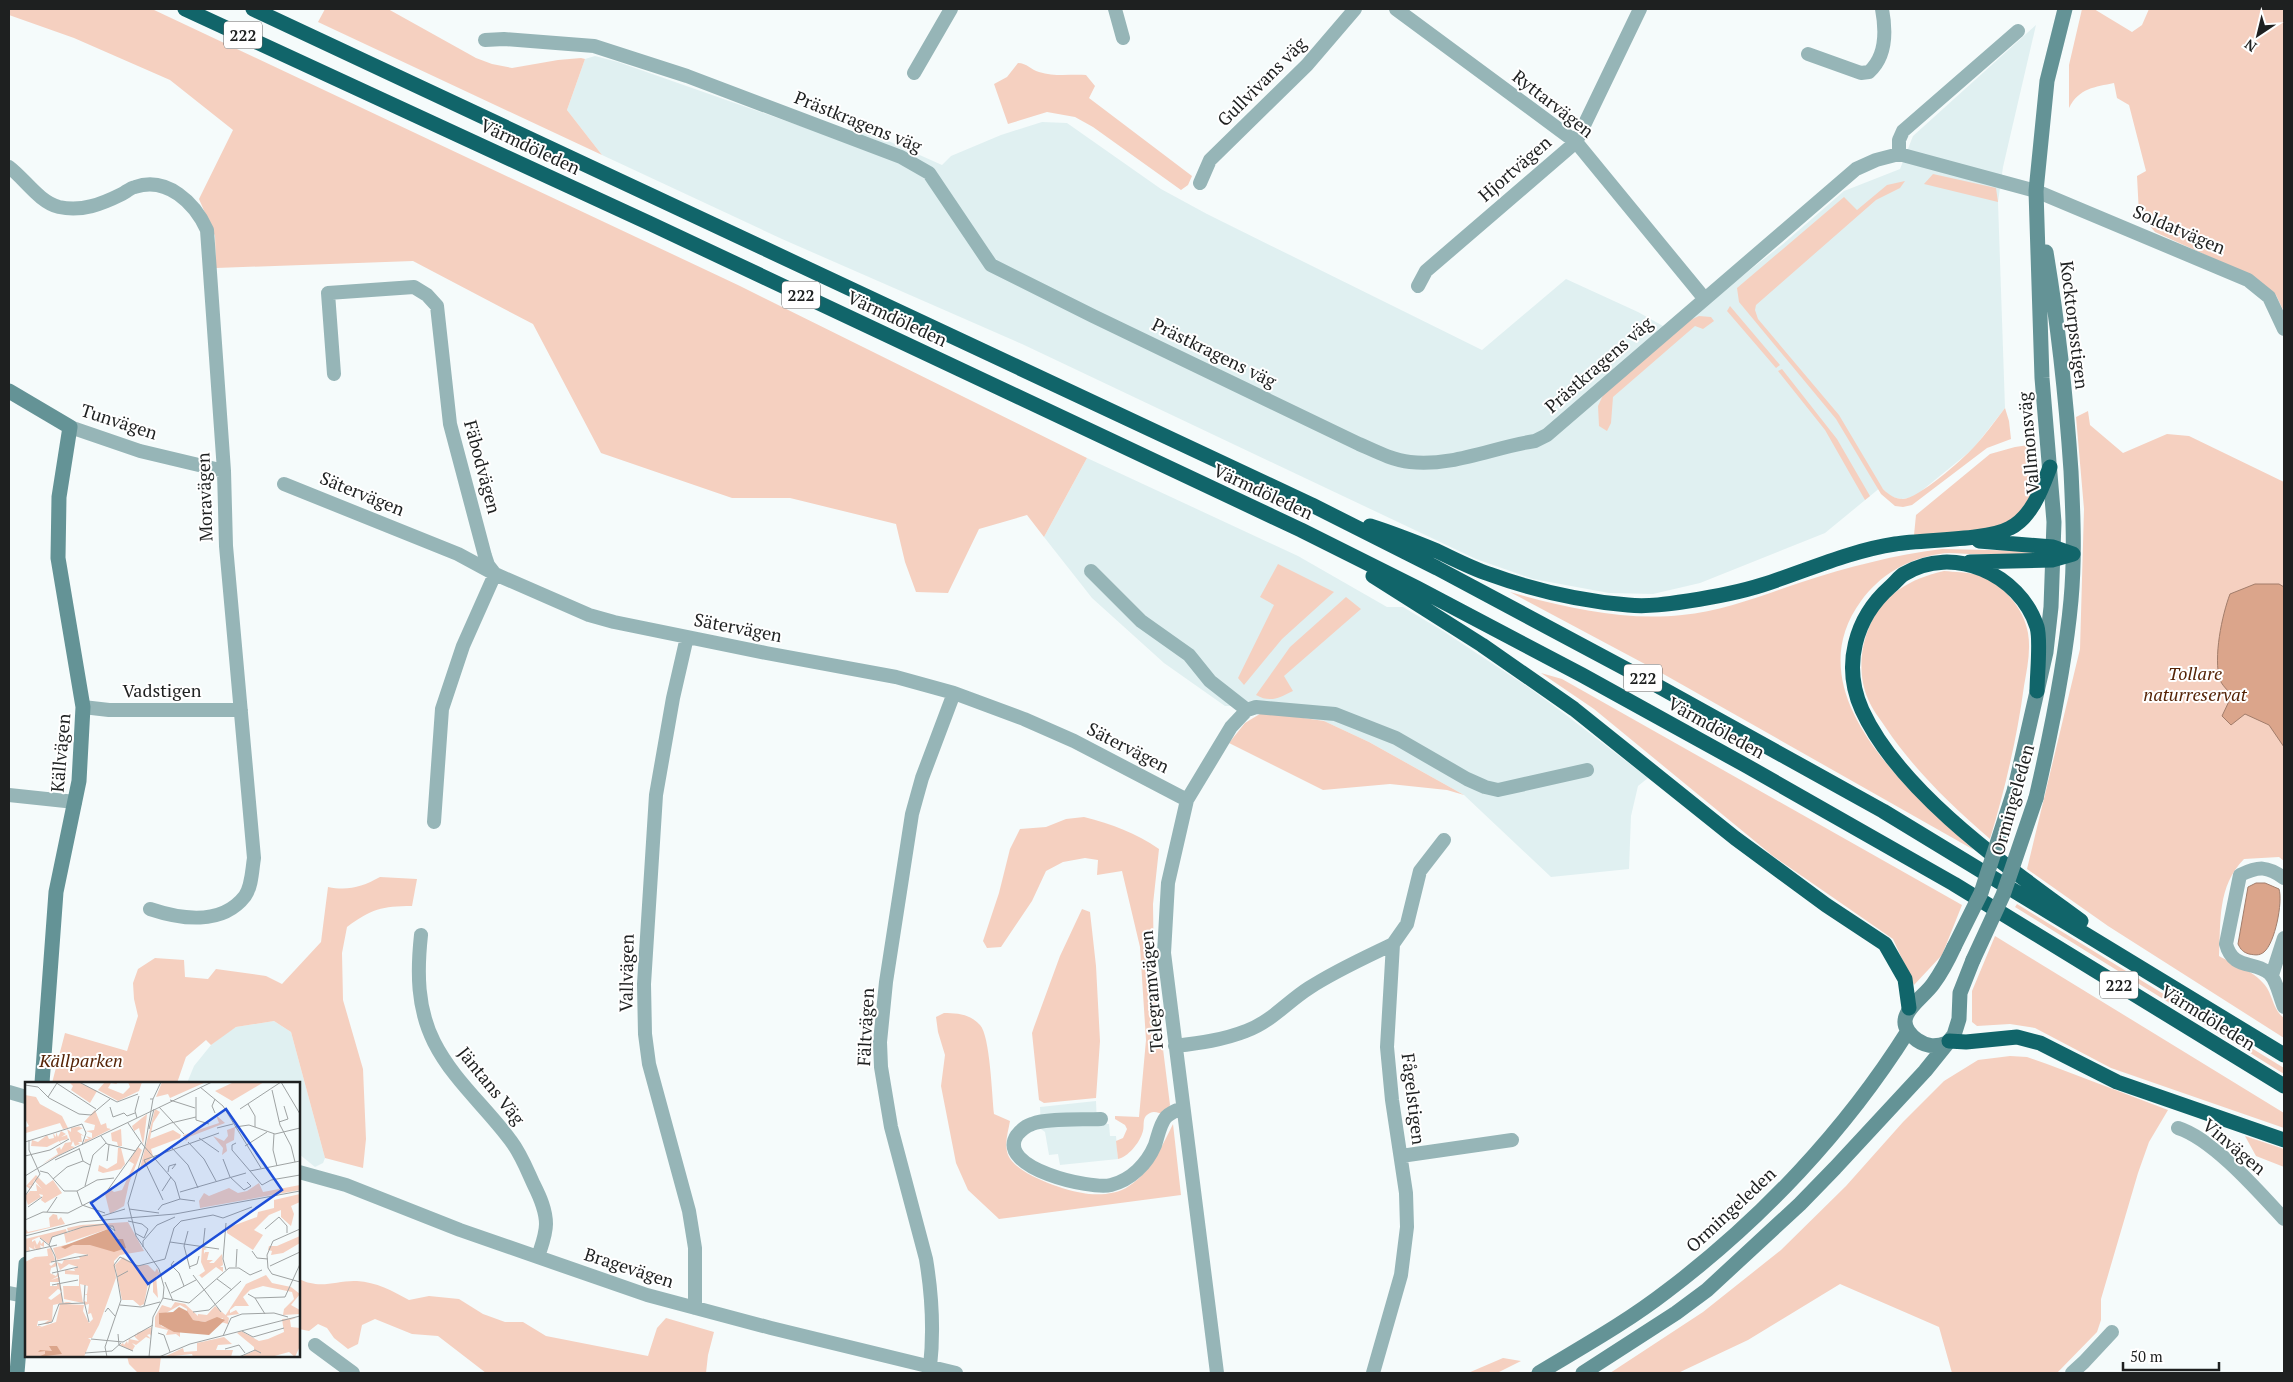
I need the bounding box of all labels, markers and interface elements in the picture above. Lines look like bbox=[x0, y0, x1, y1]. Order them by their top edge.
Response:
north arrow bbox=[2233, 10, 2283, 60]
road number: 222 bbox=[224, 22, 262, 48]
street label: Gullvivans väg bbox=[1211, 31, 1311, 131]
text: N bbox=[2240, 35, 2260, 57]
street label: Ryttarvägen bbox=[1508, 64, 1599, 143]
street label: Prästkragens väg bbox=[791, 85, 926, 158]
street label: Värmdöleden bbox=[477, 113, 584, 180]
street label: Hjortvägen bbox=[1473, 130, 1556, 207]
street label: Soldatvägen bbox=[2130, 199, 2230, 259]
street label: Kocktorpsstigen bbox=[2055, 259, 2095, 391]
road number: 222 bbox=[782, 282, 820, 308]
street label: Värmdöleden bbox=[844, 285, 951, 352]
street label: Prästkragens väg bbox=[1539, 310, 1658, 418]
street label: Prästkragens väg bbox=[1148, 312, 1281, 393]
street label: Vallmonsväg bbox=[2012, 390, 2044, 495]
street label: Tunvägen bbox=[78, 397, 161, 445]
street label: Fäbodvägen bbox=[459, 417, 507, 517]
street label: Moravägen bbox=[190, 452, 218, 542]
street label: Värmdöleden bbox=[1210, 458, 1317, 525]
street label: Sätervägen bbox=[317, 465, 408, 521]
street label: Sätervägen bbox=[692, 607, 785, 647]
park label: Tollare naturreservat bbox=[2143, 661, 2248, 706]
road number: 222 bbox=[1624, 664, 1662, 691]
street label: Vadstigen bbox=[122, 678, 202, 702]
street label: Värmdöleden bbox=[1664, 691, 1770, 764]
street label: Källvägen bbox=[45, 712, 75, 793]
street label: Sätervägen bbox=[1083, 716, 1174, 778]
street label: Ormingeleden bbox=[1985, 741, 2039, 858]
street label: Telegramvägen bbox=[1134, 929, 1168, 1053]
street label: Vallvägen bbox=[613, 933, 639, 1012]
road number: 222 bbox=[2100, 972, 2138, 998]
street label: Värmdöleden bbox=[2157, 979, 2261, 1056]
street label: Fältvägen bbox=[851, 987, 879, 1067]
street label: Jäntans Väg bbox=[453, 1041, 531, 1130]
park label: Källparken bbox=[38, 1048, 123, 1072]
street label: Fågelstigen bbox=[1396, 1052, 1432, 1146]
inset map bbox=[25, 1082, 300, 1357]
street label: Vinvägen bbox=[2198, 1113, 2272, 1180]
street label: Ormingeleden bbox=[1680, 1161, 1781, 1257]
street label: Bragevägen bbox=[582, 1241, 677, 1293]
scale bar bbox=[2123, 1340, 2219, 1372]
text: 50 m bbox=[2130, 1346, 2163, 1366]

